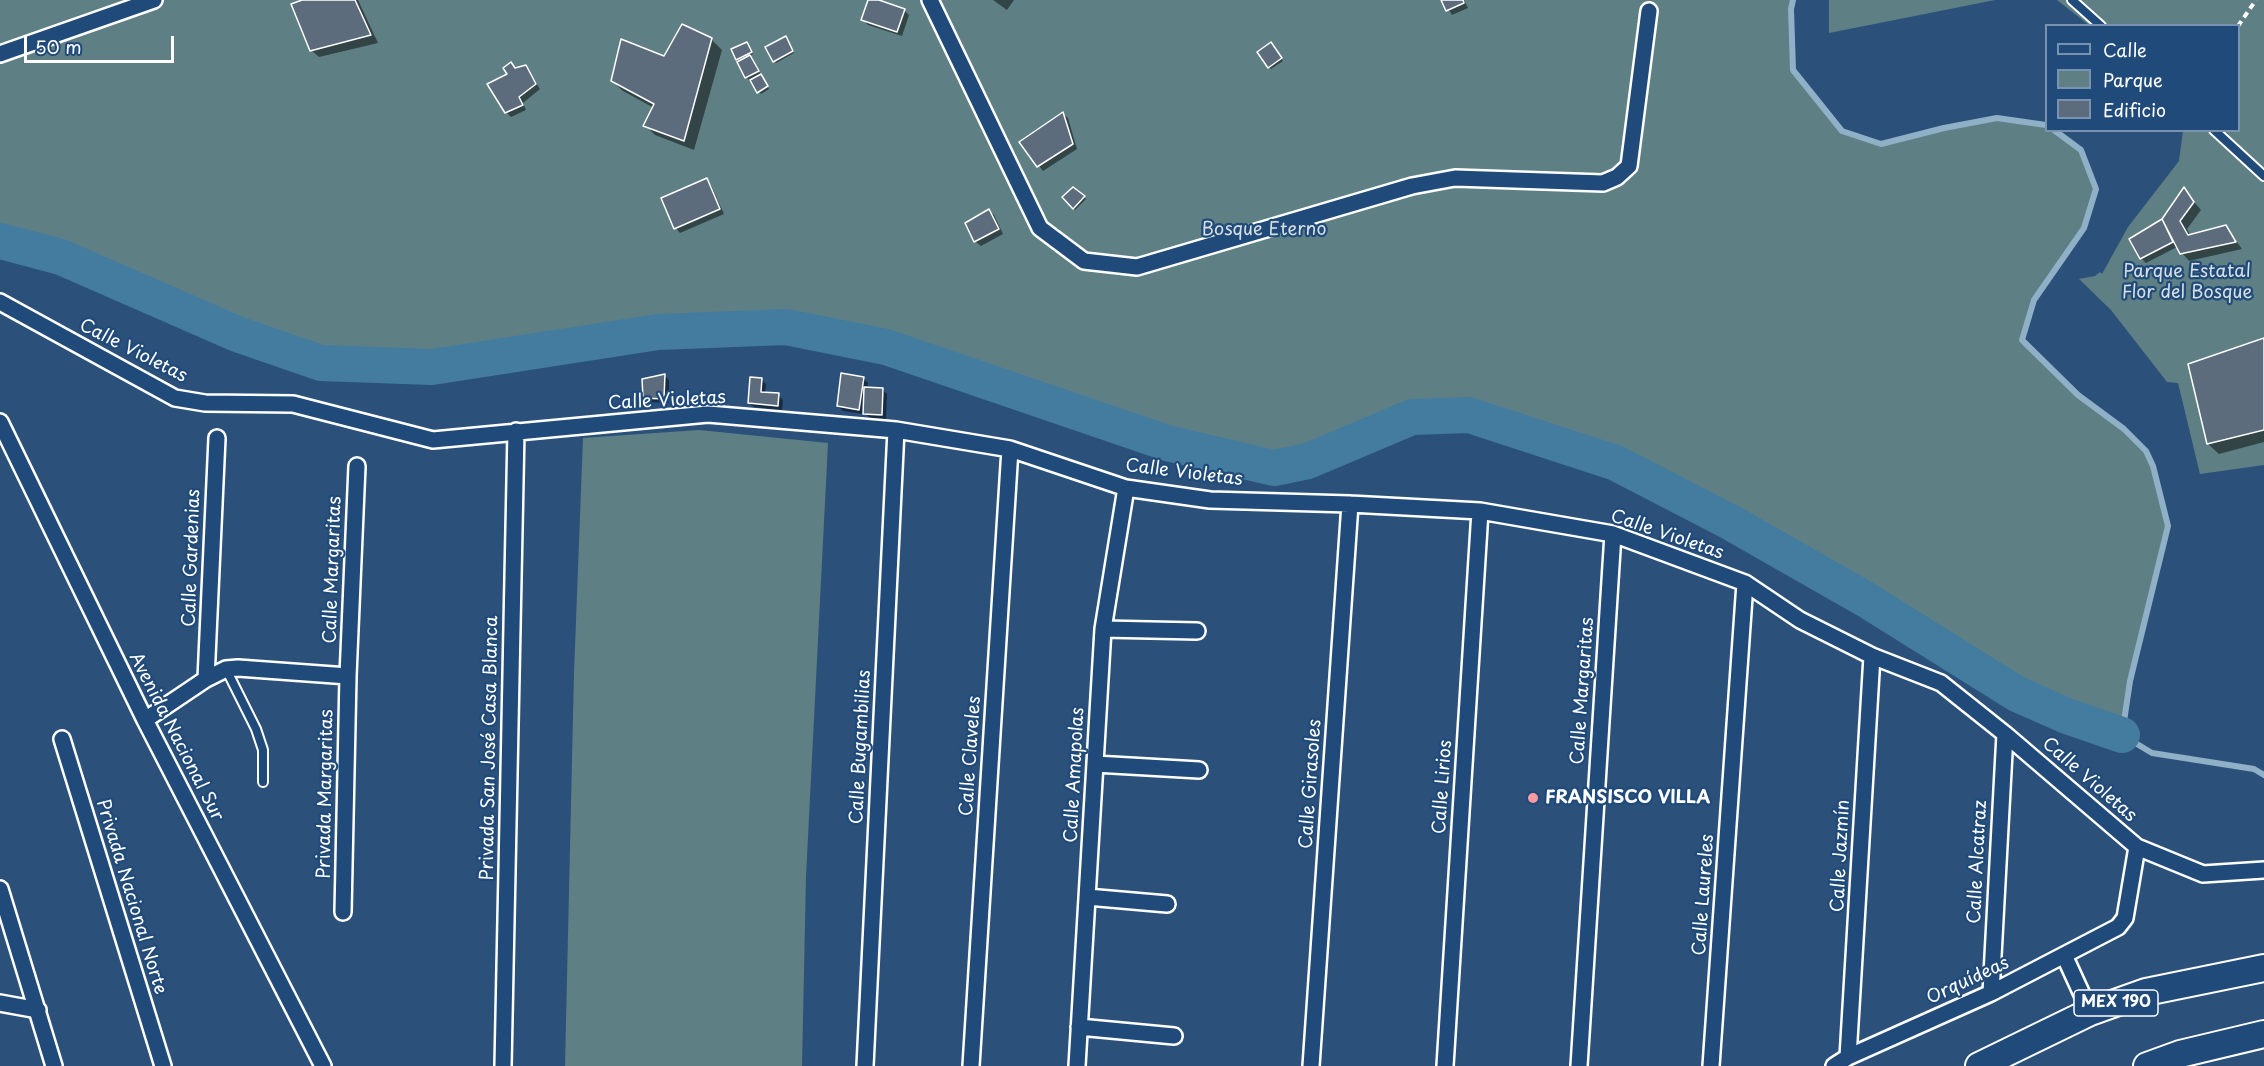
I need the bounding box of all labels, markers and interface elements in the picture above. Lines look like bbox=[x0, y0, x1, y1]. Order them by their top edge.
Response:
scale bar bbox=[27, 24, 177, 62]
legend bbox=[2045, 24, 2240, 132]
text: 50 m bbox=[35, 33, 82, 60]
text: Calle bbox=[2103, 36, 2147, 63]
text: Parque bbox=[2103, 66, 2163, 93]
text: Edificio bbox=[2103, 96, 2166, 123]
park label: Bosque Eterno bbox=[1202, 219, 1326, 241]
park label: Parque Estatal Flor del Bosque bbox=[2122, 261, 2252, 304]
street label: Calle Violetas bbox=[76, 315, 190, 387]
street label: Calle Violetas bbox=[608, 387, 726, 415]
street label: Calle Violetas bbox=[1124, 455, 1244, 491]
street label: Calle Gardenias bbox=[179, 489, 205, 627]
street label: Calle Margaritas bbox=[320, 496, 346, 644]
street label: Calle Violetas bbox=[1608, 506, 1726, 564]
street label: Privada San José Casa Blanca bbox=[477, 616, 503, 880]
street label: Calle Margaritas bbox=[1567, 617, 1599, 765]
street label: Avenida Nacional Sur bbox=[124, 649, 228, 825]
street label: Calle Bugambilias bbox=[846, 669, 876, 825]
street label: Calle Claveles bbox=[956, 695, 986, 817]
street label: Calle Amapolas bbox=[1061, 707, 1089, 843]
street label: Privada Margaritas bbox=[314, 709, 338, 879]
street label: Calle Girasoles bbox=[1296, 718, 1326, 850]
street label: Calle Violetas bbox=[2037, 733, 2141, 827]
street label: Calle Lirios bbox=[1429, 739, 1457, 835]
place label: FRANSISCO VILLA bbox=[1545, 787, 1710, 809]
marker: FRANSISCO VILLA bbox=[1526, 791, 1540, 805]
street label: Privada Nacional Norte bbox=[91, 797, 171, 997]
street label: Calle Jazmín bbox=[1827, 799, 1855, 913]
street label: Calle Alcatraz bbox=[1964, 800, 1992, 924]
street label: Calle Laureles bbox=[1689, 834, 1719, 956]
street label: Orquídeas bbox=[1923, 952, 2013, 1010]
road number: MEX 190 bbox=[2074, 990, 2158, 1016]

